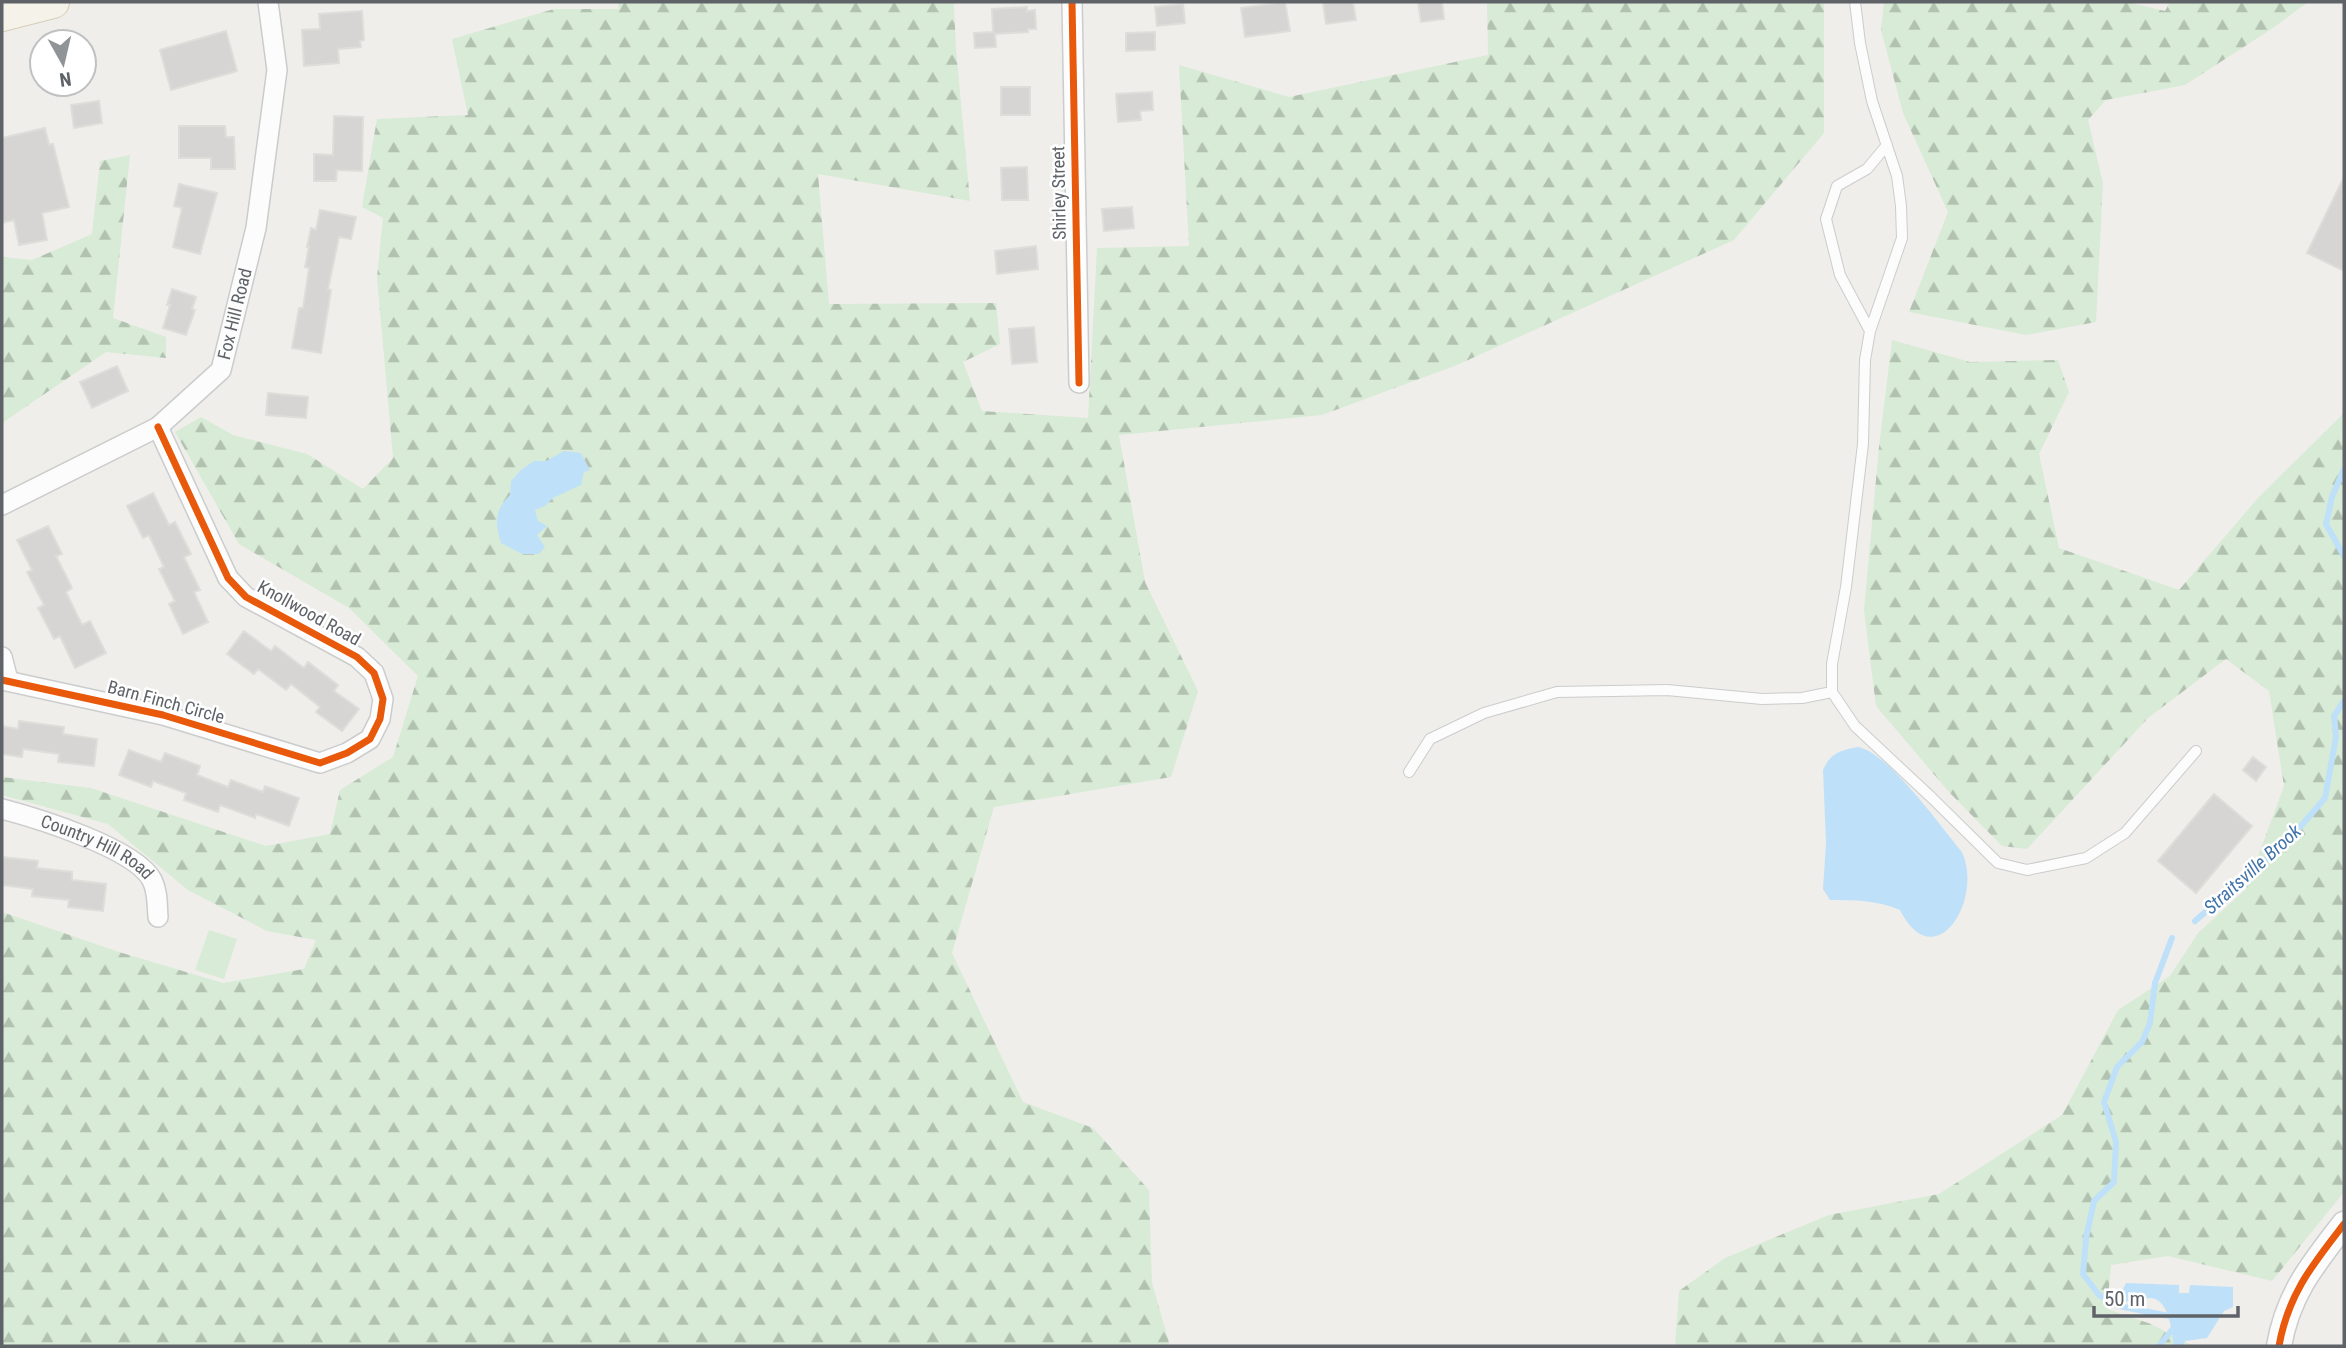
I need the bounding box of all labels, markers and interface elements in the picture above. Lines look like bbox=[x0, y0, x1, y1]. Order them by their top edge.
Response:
north arrow bbox=[28, 28, 98, 98]
text: N bbox=[58, 67, 73, 92]
street label: Shirley Street bbox=[1047, 146, 1070, 240]
street label: Fox Hill Road bbox=[213, 266, 256, 362]
street label: Knollwood Road bbox=[254, 576, 364, 650]
street label: Barn Finch Circle bbox=[105, 676, 227, 727]
street label: Country Hill Road bbox=[38, 810, 158, 883]
water label: Straitsville Brook bbox=[2199, 819, 2306, 919]
scale bar bbox=[2094, 1274, 2238, 1318]
text: 50 m bbox=[2104, 1287, 2145, 1311]

